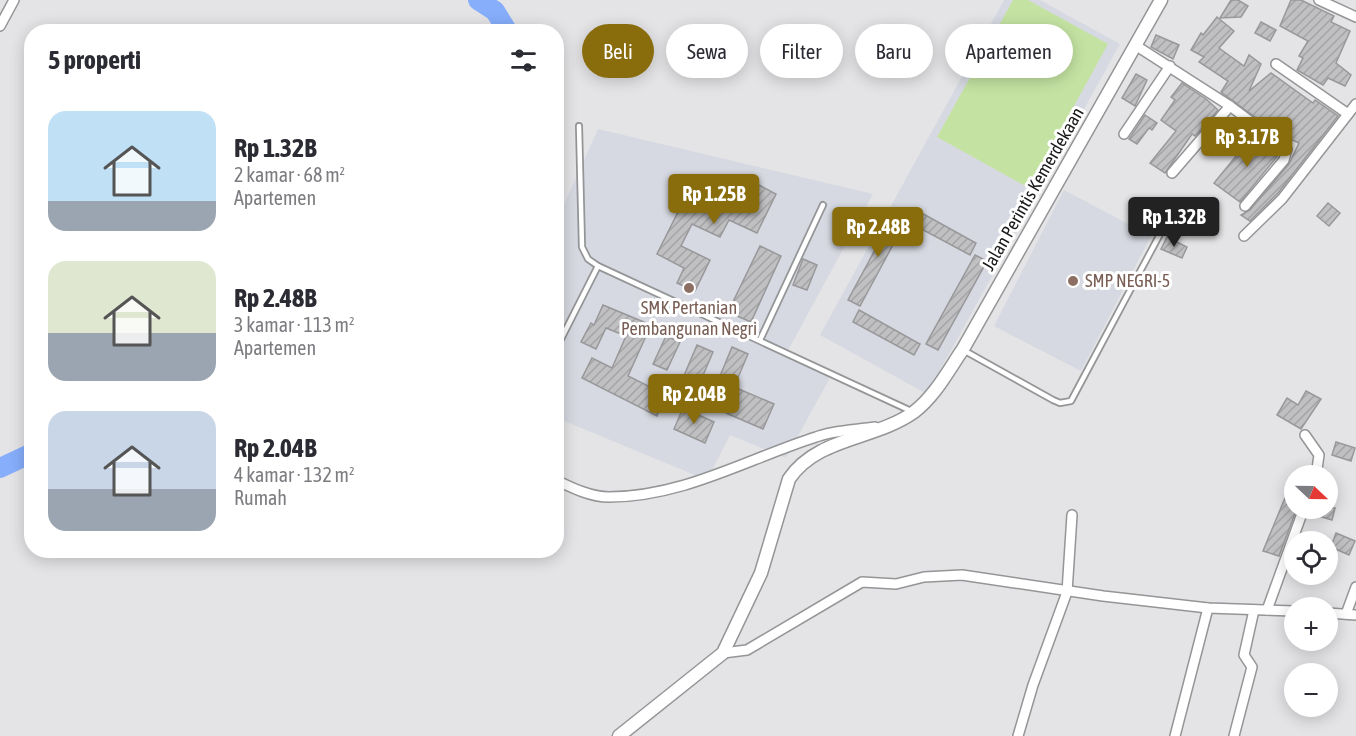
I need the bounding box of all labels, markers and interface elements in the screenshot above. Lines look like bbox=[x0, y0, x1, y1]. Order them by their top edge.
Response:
chip: Beli bbox=[582, 24, 654, 78]
chip: Sewa bbox=[666, 24, 748, 78]
chip: Filter bbox=[760, 24, 843, 78]
chip: Baru bbox=[855, 24, 933, 78]
chip: Apartemen bbox=[945, 24, 1073, 78]
icon: filters bbox=[507, 44, 540, 77]
text: 5 properti bbox=[48, 45, 141, 75]
street label: Jalan Perintis Kemerdekaan bbox=[977, 103, 1088, 274]
pin: Rp 3.17B bbox=[1185, 117, 1309, 168]
text: Rp 3.17B bbox=[1215, 125, 1279, 148]
text: Rp 1.32B bbox=[234, 133, 317, 163]
icon: home bbox=[96, 135, 168, 207]
text: 2 kamar · 68 m² bbox=[234, 163, 345, 186]
pin: Rp 1.25B bbox=[652, 174, 776, 225]
text: Rp 1.25B bbox=[682, 182, 746, 205]
text: Apartemen bbox=[234, 186, 316, 209]
pin: Rp 1.32B bbox=[1112, 197, 1236, 248]
text: Rp 1.32B bbox=[1142, 205, 1206, 228]
pin: Rp 2.48B bbox=[816, 207, 940, 258]
text: Rp 2.48B bbox=[846, 215, 910, 238]
place label: SMP NEGRI-5 bbox=[1085, 270, 1170, 291]
marker: SMP NEGRI-5 bbox=[1066, 274, 1080, 288]
marker: SMK Pertanian Pembangunan Negri bbox=[682, 281, 696, 295]
text: Rp 2.48B bbox=[234, 283, 317, 313]
icon: home bbox=[96, 285, 168, 357]
place label: SMK Pertanian Pembangunan Negri bbox=[621, 297, 757, 339]
text: 3 kamar · 113 m² bbox=[234, 313, 355, 336]
text: Apartemen bbox=[234, 336, 316, 359]
pin: Rp 2.04B bbox=[632, 374, 756, 425]
text: Rp 2.04B bbox=[662, 382, 726, 405]
text: Rp 2.04B bbox=[234, 433, 317, 463]
icon: home bbox=[96, 435, 168, 507]
text: 4 kamar · 132 m² bbox=[234, 463, 355, 486]
north arrow bbox=[1284, 465, 1338, 519]
map controls bbox=[1284, 465, 1338, 717]
text: Rumah bbox=[234, 486, 287, 509]
button: locate bbox=[1284, 531, 1338, 585]
button: + bbox=[1284, 597, 1338, 651]
button: − bbox=[1284, 663, 1338, 717]

